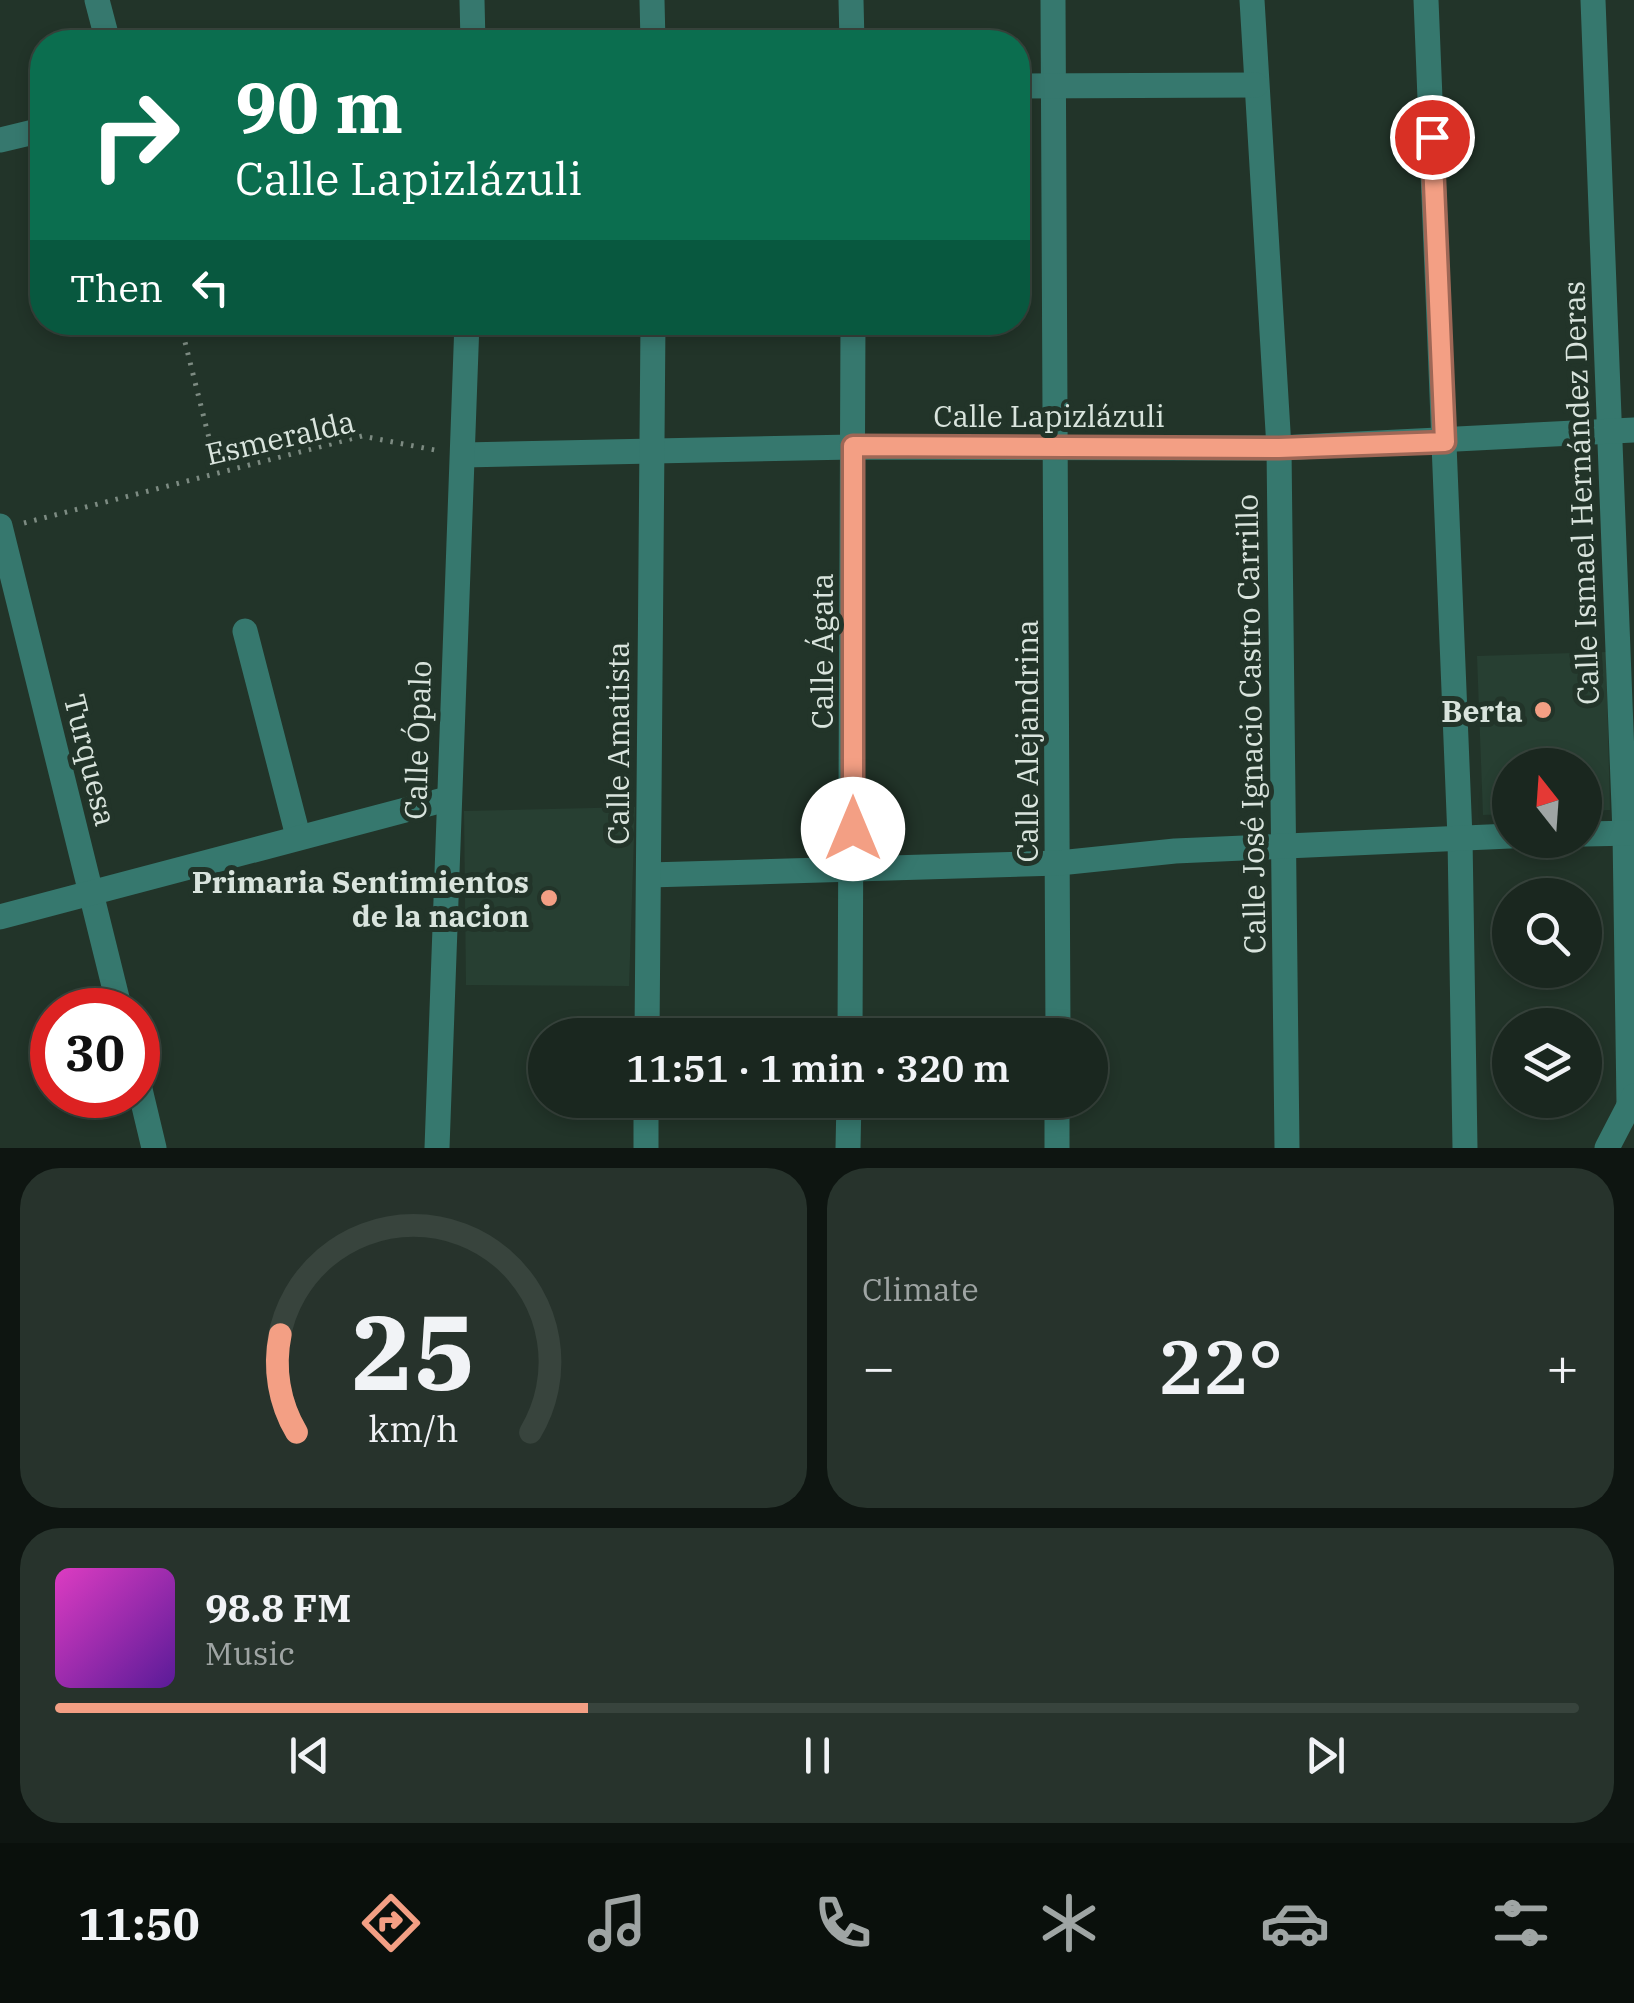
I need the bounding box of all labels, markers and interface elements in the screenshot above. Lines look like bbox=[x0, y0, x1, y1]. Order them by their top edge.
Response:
text: 90 m bbox=[235, 61, 403, 152]
icon: right bbox=[70, 70, 200, 200]
pin bbox=[1390, 95, 1475, 180]
icon: arrive bbox=[1405, 110, 1460, 165]
text: Calle Lapizlázuli bbox=[235, 149, 582, 207]
icon: left bbox=[183, 260, 238, 315]
text: Then bbox=[70, 263, 163, 312]
street label: Calle Ismael Hernández Deras bbox=[1553, 280, 1607, 706]
street label: Calle Lapizlázuli bbox=[933, 396, 1165, 435]
street label: Esmeralda bbox=[202, 401, 358, 473]
street label: Calle José Ignacio Castro Carrillo bbox=[1226, 494, 1274, 954]
street label: Calle Ágata bbox=[802, 573, 841, 729]
street label: Calle Alejandrina bbox=[1007, 619, 1046, 863]
street label: Calle Amatista bbox=[598, 641, 637, 845]
street label: Calle Ópalo bbox=[395, 660, 439, 820]
street label: Turquesa bbox=[56, 690, 126, 830]
place label: Berta bbox=[1441, 691, 1523, 730]
marker: Berta bbox=[1532, 699, 1554, 721]
north arrow bbox=[1492, 748, 1602, 858]
map controls bbox=[1492, 748, 1602, 1118]
position arrow bbox=[801, 777, 905, 881]
place label: Primaria Sentimientos de la nacion bbox=[192, 862, 529, 935]
button: search bbox=[1492, 878, 1602, 988]
marker: Primaria Sentimientos de la nacion bbox=[538, 887, 560, 909]
speed limit sign: 30 bbox=[30, 988, 160, 1118]
button: layers bbox=[1492, 1008, 1602, 1118]
text: 11:51 · 1 min · 320 m bbox=[626, 1043, 1010, 1092]
text: Climate bbox=[862, 1268, 979, 1310]
text: 25 bbox=[351, 1283, 476, 1419]
text: 22° bbox=[1158, 1317, 1283, 1415]
text: − bbox=[862, 1331, 895, 1402]
text: + bbox=[1546, 1331, 1579, 1402]
text: km/h bbox=[368, 1405, 459, 1452]
text: 98.8 FM bbox=[205, 1583, 351, 1632]
text: Music bbox=[205, 1632, 295, 1674]
icon: previous bbox=[282, 1728, 337, 1783]
icon: pause bbox=[790, 1728, 845, 1783]
icon: next bbox=[1298, 1728, 1353, 1783]
icon: directions bbox=[356, 1888, 426, 1958]
icon: music bbox=[582, 1888, 652, 1958]
icon: phone bbox=[808, 1888, 878, 1958]
icon: climate bbox=[1034, 1888, 1104, 1958]
icon: car bbox=[1260, 1888, 1330, 1958]
icon: filters bbox=[1486, 1888, 1556, 1958]
text: 11:50 bbox=[78, 1894, 200, 1952]

